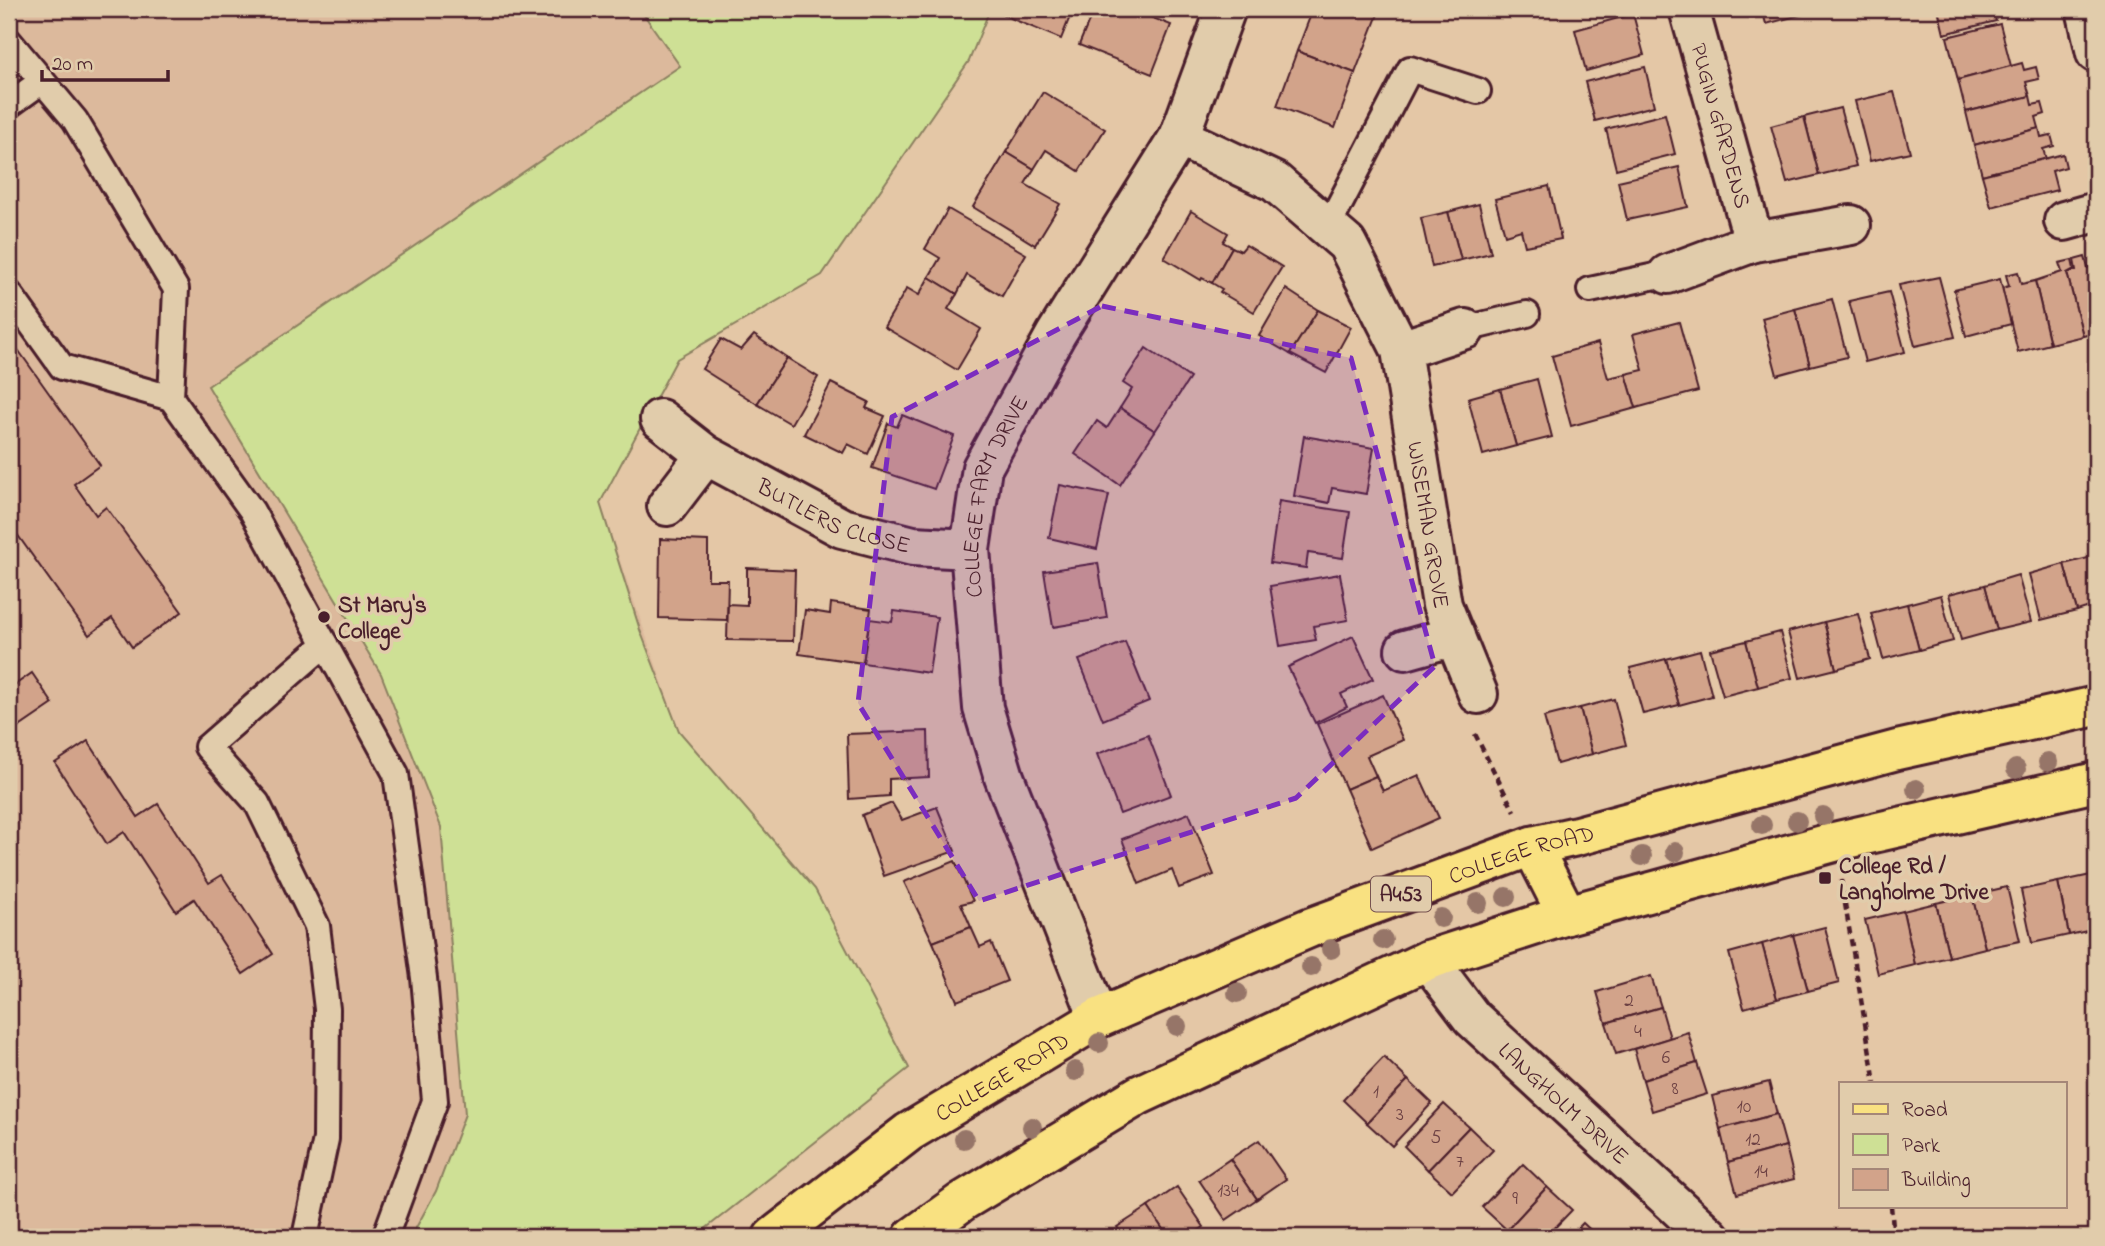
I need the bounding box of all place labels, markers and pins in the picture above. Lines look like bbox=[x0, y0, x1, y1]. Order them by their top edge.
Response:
place label: St Mary's College bbox=[338, 590, 427, 651]
marker: St Mary's College bbox=[316, 609, 332, 625]
place label: College Rd / Langholme Drive bbox=[1839, 851, 1989, 912]
marker: College Rd / Langholme Drive bbox=[1817, 870, 1833, 886]

